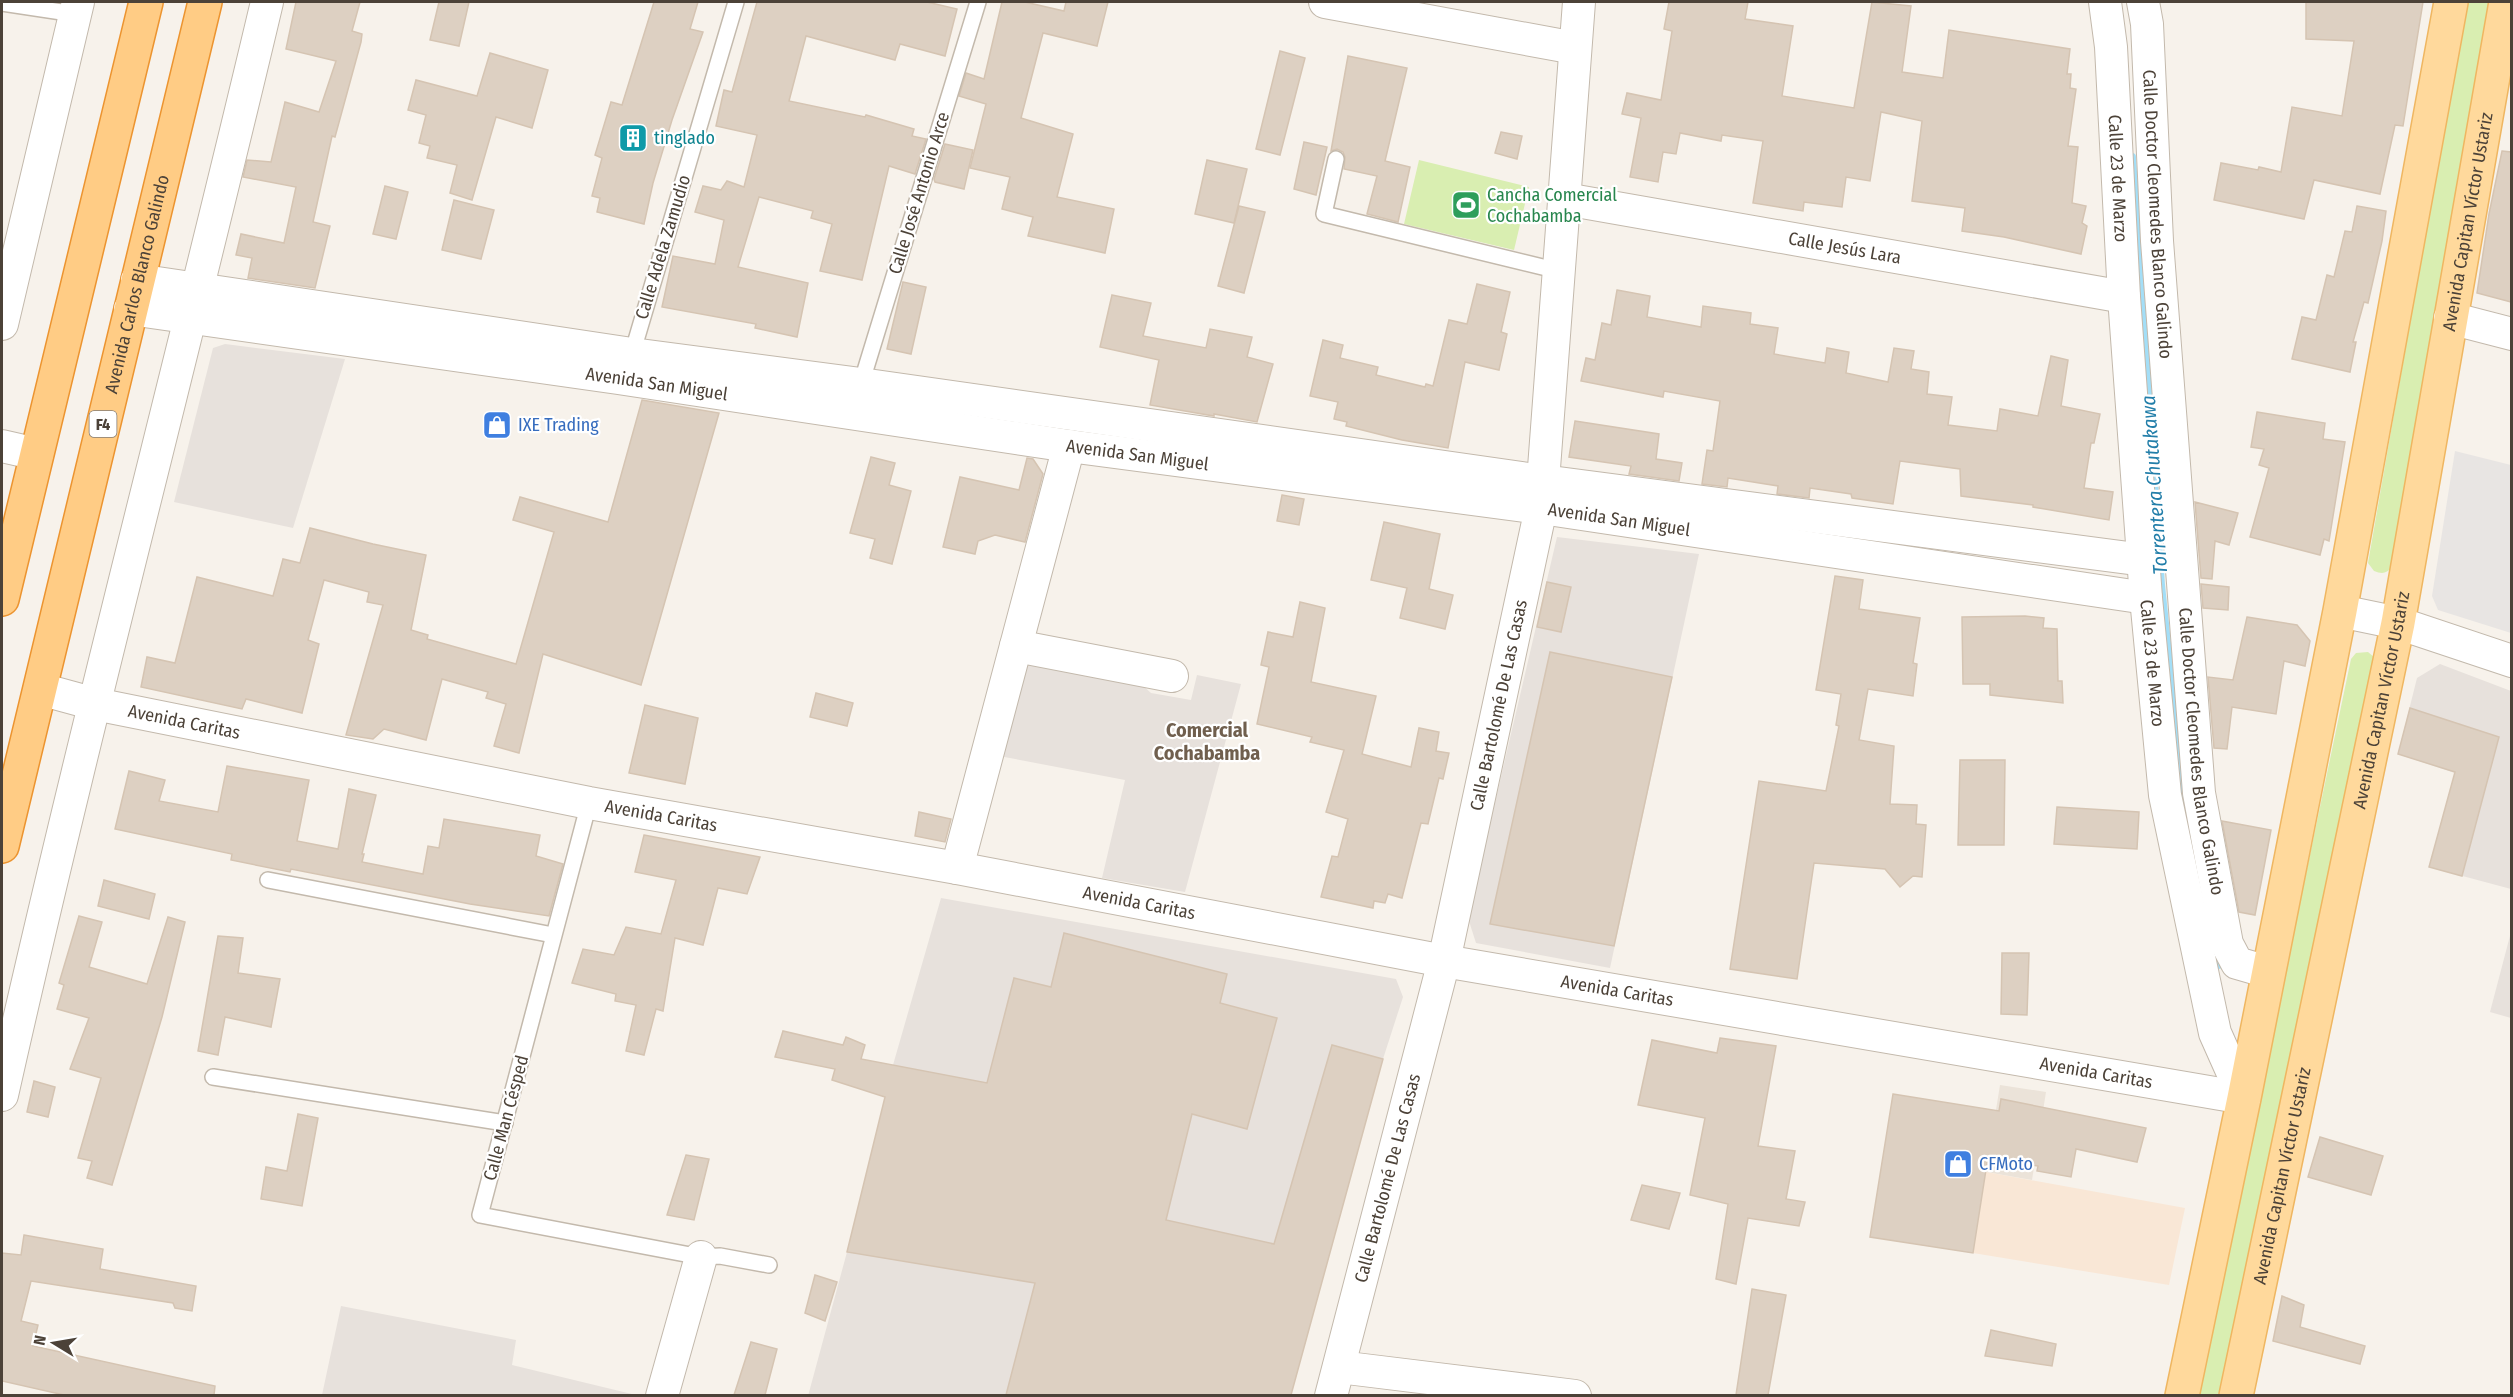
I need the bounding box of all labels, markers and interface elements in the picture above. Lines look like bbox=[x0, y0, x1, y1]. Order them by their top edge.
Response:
street label: Calle Doctor Cleomedes Blanco Galindo bbox=[2138, 69, 2177, 360]
street label: Calle José Antonio Arce bbox=[884, 109, 954, 277]
street label: Avenida Capitan Víctor Ustariz bbox=[2438, 111, 2498, 333]
street label: Calle 23 de Marzo bbox=[2104, 114, 2132, 243]
building icon: tinglado bbox=[617, 122, 649, 154]
place label: tinglado bbox=[654, 127, 715, 149]
street label: Calle Adela Zamudio bbox=[631, 172, 695, 322]
street label: Avenida Carlos Blanco Galindo bbox=[100, 173, 174, 396]
place label: Cancha Comercial Cochabamba bbox=[1487, 184, 1617, 227]
sports icon: Cancha Comercial Cochabamba bbox=[1450, 189, 1482, 221]
street label: Calle Jesús Lara bbox=[1787, 227, 1903, 269]
street label: Avenida San Miguel bbox=[584, 363, 729, 405]
water label: Torrentera Chutakawa bbox=[2136, 395, 2172, 575]
shop icon: IXE Trading bbox=[481, 409, 513, 441]
road number: F4 bbox=[90, 411, 116, 437]
place label: IXE Trading bbox=[518, 414, 599, 436]
street label: Avenida San Miguel bbox=[1065, 435, 1210, 475]
street label: Avenida San Miguel bbox=[1547, 498, 1692, 541]
street label: Avenida Capitan Víctor Ustariz bbox=[2348, 590, 2414, 811]
street label: Calle Bartolomé De Las Casas bbox=[1465, 597, 1532, 813]
street label: Calle 23 de Marzo bbox=[2135, 599, 2169, 728]
street label: Calle Doctor Cleomedes Blanco Galindo bbox=[2174, 607, 2229, 897]
street label: Avenida Caritas bbox=[126, 700, 243, 744]
district label: Comercial Cochabamba bbox=[1154, 718, 1260, 765]
street label: Avenida Caritas bbox=[603, 795, 719, 837]
street label: Avenida Caritas bbox=[1081, 881, 1197, 924]
street label: Avenida Caritas bbox=[1559, 970, 1675, 1011]
street label: Avenida Caritas bbox=[2038, 1052, 2154, 1093]
street label: Calle Man Césped bbox=[479, 1053, 533, 1183]
street label: Avenida Capitan Víctor Ustariz bbox=[2249, 1065, 2316, 1286]
street label: Calle Bartolomé De Las Casas bbox=[1350, 1071, 1425, 1285]
shop icon: CFMoto bbox=[1942, 1148, 1974, 1180]
place label: CFMoto bbox=[1979, 1153, 2033, 1175]
north arrow bbox=[24, 1313, 84, 1373]
text: N bbox=[30, 1334, 50, 1347]

